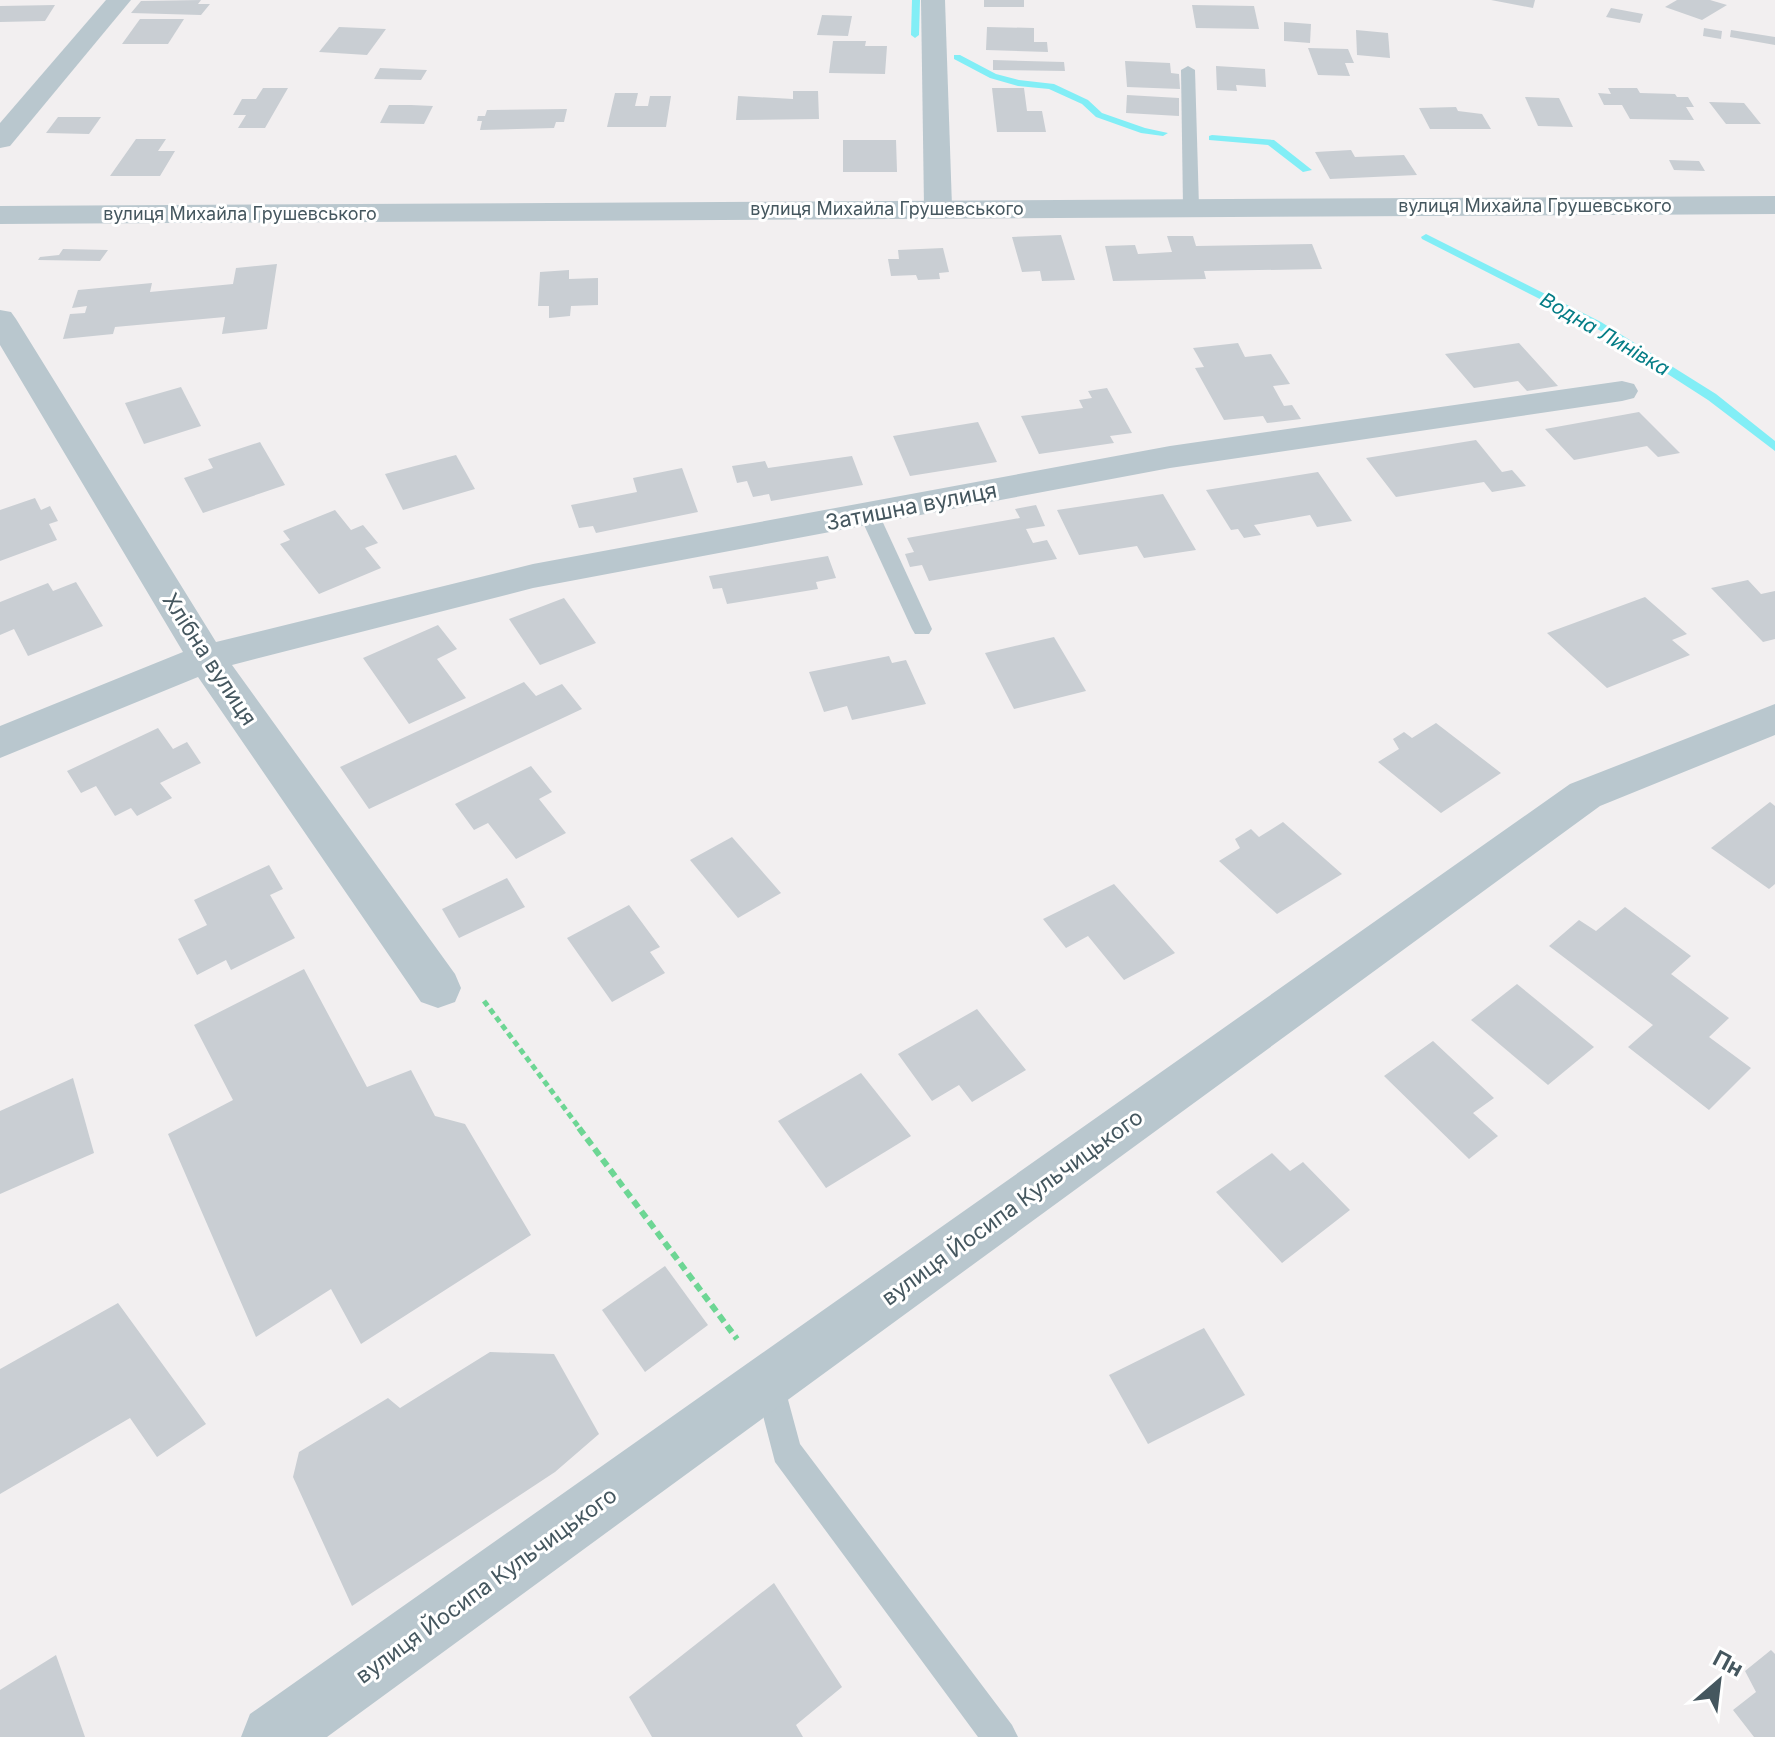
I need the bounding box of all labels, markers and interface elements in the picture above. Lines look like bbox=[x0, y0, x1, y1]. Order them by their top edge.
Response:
street label: вулиця Михайла Грушевського bbox=[1398, 195, 1672, 216]
street label: вулиця Михайла Грушевського bbox=[750, 198, 1024, 219]
street label: вулиця Михайла Грушевського bbox=[103, 203, 377, 224]
water label: Водна Линівка bbox=[1536, 287, 1674, 381]
street label: Затишна вулиця bbox=[823, 477, 999, 535]
street label: Хлібна вулиця bbox=[158, 588, 262, 730]
street label: вулиця Йосипа Кульчицького bbox=[876, 1104, 1148, 1310]
street label: вулиця Йосипа Кульчицького bbox=[350, 1482, 622, 1688]
north arrow bbox=[1679, 1641, 1759, 1721]
text: Пн bbox=[1709, 1645, 1748, 1682]

